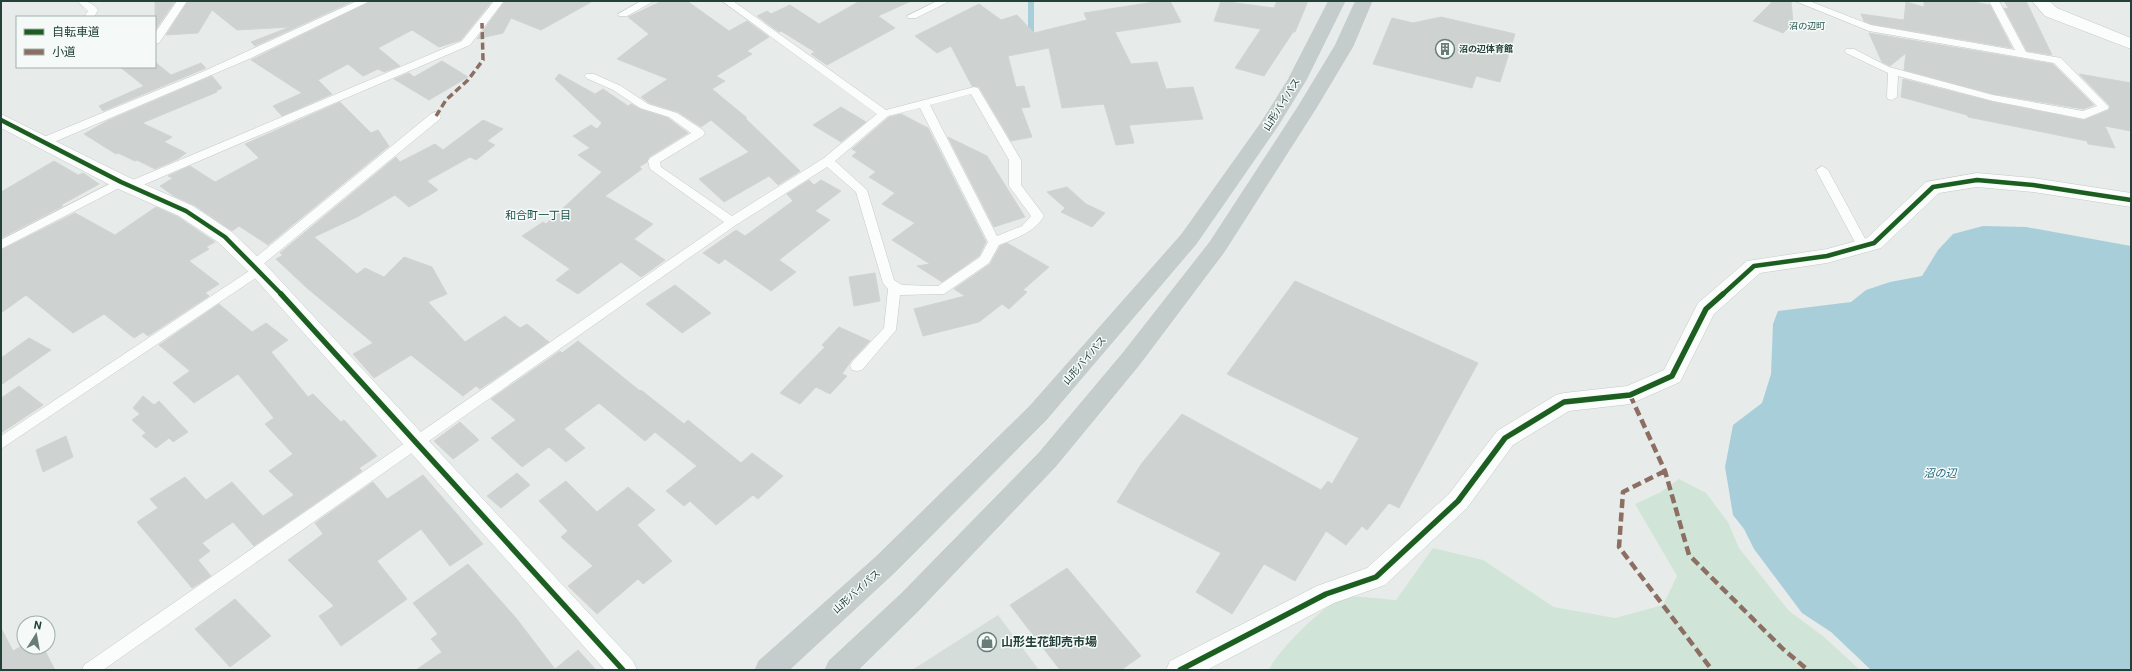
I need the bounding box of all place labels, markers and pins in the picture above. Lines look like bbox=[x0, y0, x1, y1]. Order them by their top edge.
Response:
building icon: 沼の辺体育館 bbox=[1434, 38, 1456, 60]
place label: 沼の辺体育館 bbox=[1459, 44, 1513, 54]
shop icon: 山形生花卸売市場 bbox=[976, 631, 998, 653]
place label: 山形生花卸売市場 bbox=[1001, 635, 1097, 649]

